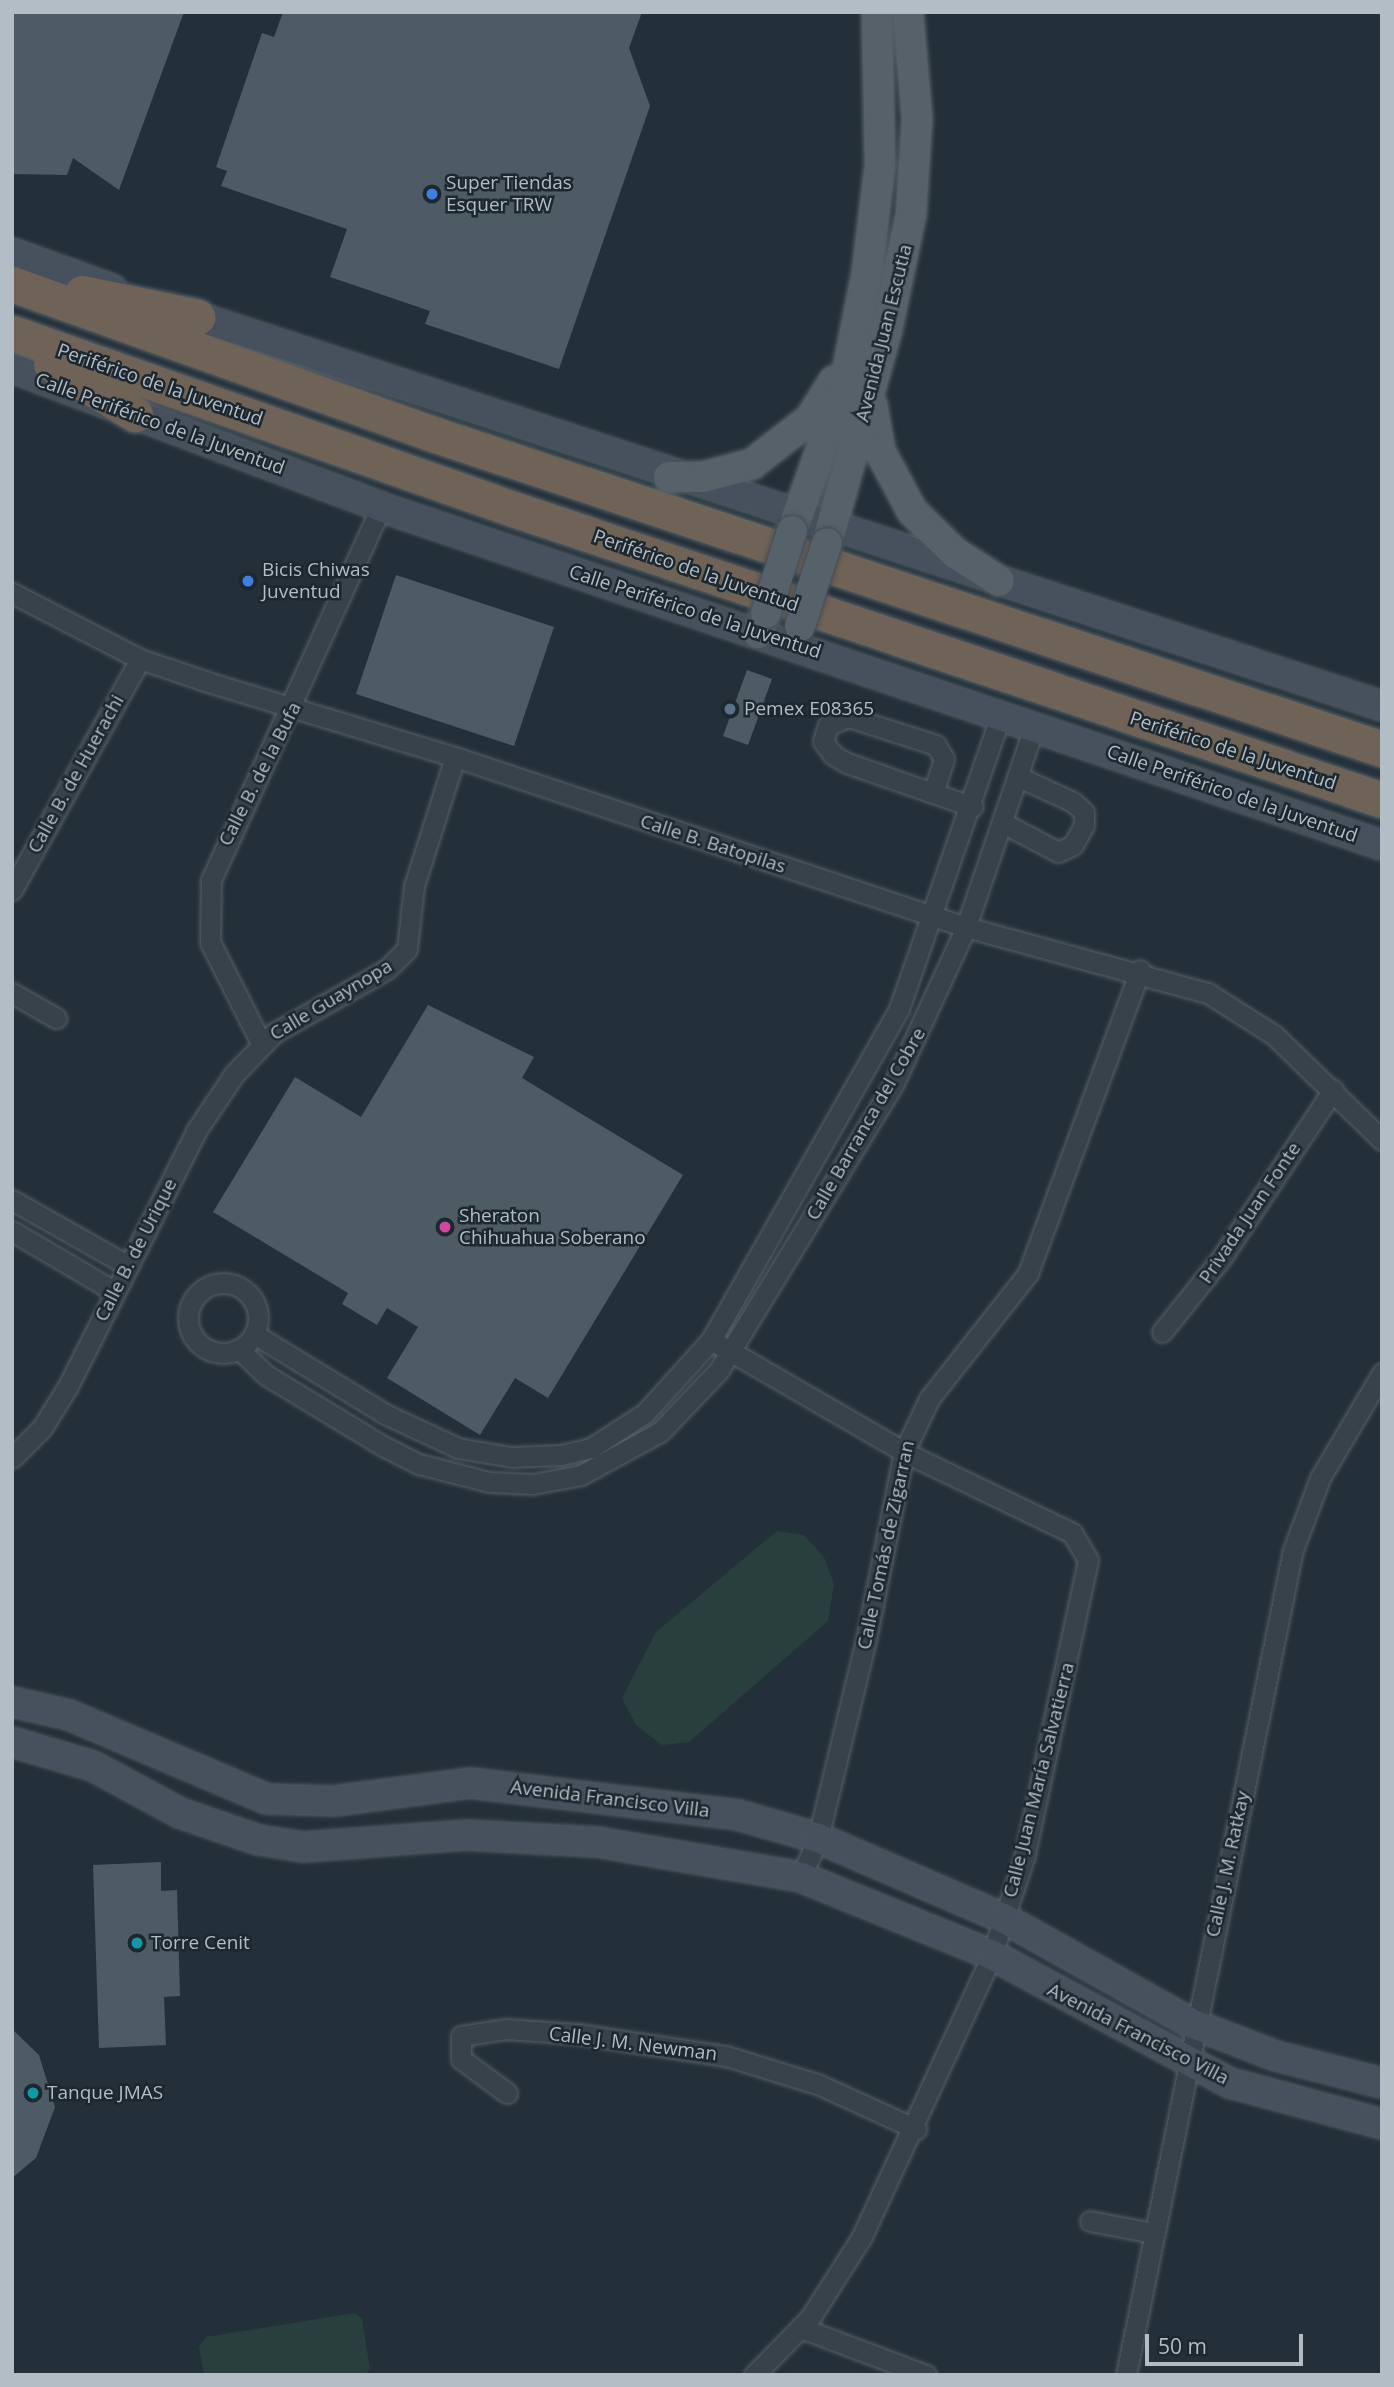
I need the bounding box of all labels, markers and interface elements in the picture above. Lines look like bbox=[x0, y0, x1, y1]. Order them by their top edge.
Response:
place label: Super Tiendas Esquer TRW bbox=[446, 172, 572, 216]
marker: Super Tiendas Esquer TRW bbox=[424, 186, 440, 202]
street label: Avenida Juan Escutia bbox=[851, 242, 917, 424]
street label: Periférico de la Juventud bbox=[54, 339, 266, 431]
street label: Calle Periférico de la Juventud bbox=[32, 368, 288, 480]
street label: Periférico de la Juventud bbox=[590, 525, 802, 617]
place label: Bicis Chiwas Juventud bbox=[262, 559, 370, 603]
street label: Calle Periférico de la Juventud bbox=[566, 560, 824, 664]
marker: Bicis Chiwas Juventud bbox=[240, 573, 256, 589]
street label: Calle B. de Huerachi bbox=[23, 691, 129, 857]
street label: Calle B. de la Bufa bbox=[214, 698, 306, 850]
place label: Pemex E08365 bbox=[744, 698, 874, 720]
marker: Pemex E08365 bbox=[722, 701, 738, 717]
street label: Periférico de la Juventud bbox=[1127, 707, 1339, 795]
street label: Calle Periférico de la Juventud bbox=[1104, 740, 1360, 848]
street label: Calle B. Batopilas bbox=[637, 810, 789, 878]
street label: Calle Guaynopa bbox=[266, 955, 396, 1045]
street label: Calle Barranca del Cobre bbox=[802, 1024, 930, 1224]
street label: Privada Juan Fonte bbox=[1194, 1138, 1306, 1288]
street label: Calle B. de Urique bbox=[90, 1175, 182, 1325]
place label: Sheraton Chihuahua Soberano bbox=[459, 1205, 646, 1249]
marker: Sheraton Chihuahua Soberano bbox=[437, 1219, 453, 1235]
street label: Calle Tomás de Zigarran bbox=[853, 1438, 919, 1652]
street label: Calle Juan María Salvatierra bbox=[999, 1660, 1079, 1900]
street label: Avenida Francisco Villa bbox=[509, 1775, 711, 1823]
street label: Calle J. M. Ratkay bbox=[1201, 1789, 1255, 1939]
place label: Torre Cenit bbox=[151, 1932, 250, 1954]
marker: Torre Cenit bbox=[129, 1935, 145, 1951]
street label: Avenida Francisco Villa bbox=[1044, 1978, 1232, 2090]
street label: Calle J. M. Newman bbox=[548, 2022, 718, 2066]
place label: Tanque JMAS bbox=[47, 2082, 163, 2104]
marker: Tanque JMAS bbox=[25, 2085, 41, 2101]
scale bar bbox=[1149, 2320, 1306, 2364]
text: 50 m bbox=[1158, 2332, 1207, 2360]

